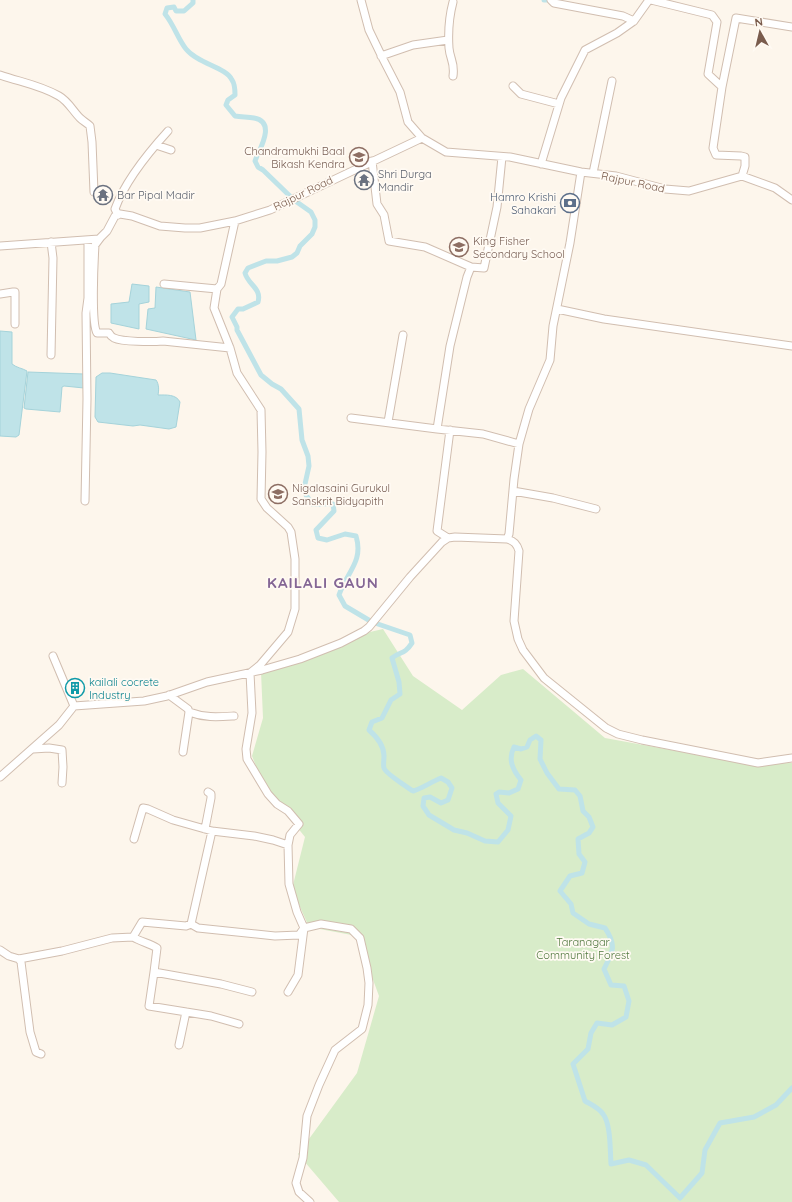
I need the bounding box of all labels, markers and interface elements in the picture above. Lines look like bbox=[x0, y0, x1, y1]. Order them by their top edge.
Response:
north arrow bbox=[740, 12, 780, 52]
text: N bbox=[754, 15, 764, 30]
place label: Chandramukhi Baal Bikash Kendra bbox=[244, 144, 345, 171]
school or university icon: Chandramukhi Baal Bikash Kendra bbox=[348, 146, 370, 168]
place label: Shri Durga Mandir bbox=[378, 167, 432, 194]
street label: Rajpur Road bbox=[600, 168, 666, 196]
temple icon: Shri Durga Mandir bbox=[353, 169, 375, 191]
street label: Rajpur Road bbox=[271, 173, 335, 213]
temple icon: Bar Pipal Madir bbox=[92, 184, 114, 206]
place label: Bar Pipal Madir bbox=[117, 188, 196, 202]
place label: Hamro Krishi Sahakari bbox=[490, 190, 556, 217]
bank icon: Hamro Krishi Sahakari bbox=[559, 192, 581, 214]
place label: King Fisher Secondary School bbox=[473, 234, 565, 261]
school or university icon: King Fisher Secondary School bbox=[448, 236, 470, 258]
place label: Nigalasaini Gurukul Sanskrit Bidyapith bbox=[292, 481, 390, 508]
school or university icon: Nigalasaini Gurukul Sanskrit Bidyapith bbox=[267, 483, 289, 505]
district label: KAILALI GAUN bbox=[267, 573, 379, 592]
place label: kailali cocrete Industry bbox=[89, 675, 159, 702]
building icon: kailali cocrete Industry bbox=[64, 677, 86, 699]
park label: Taranagar Community Forest bbox=[536, 935, 630, 962]

